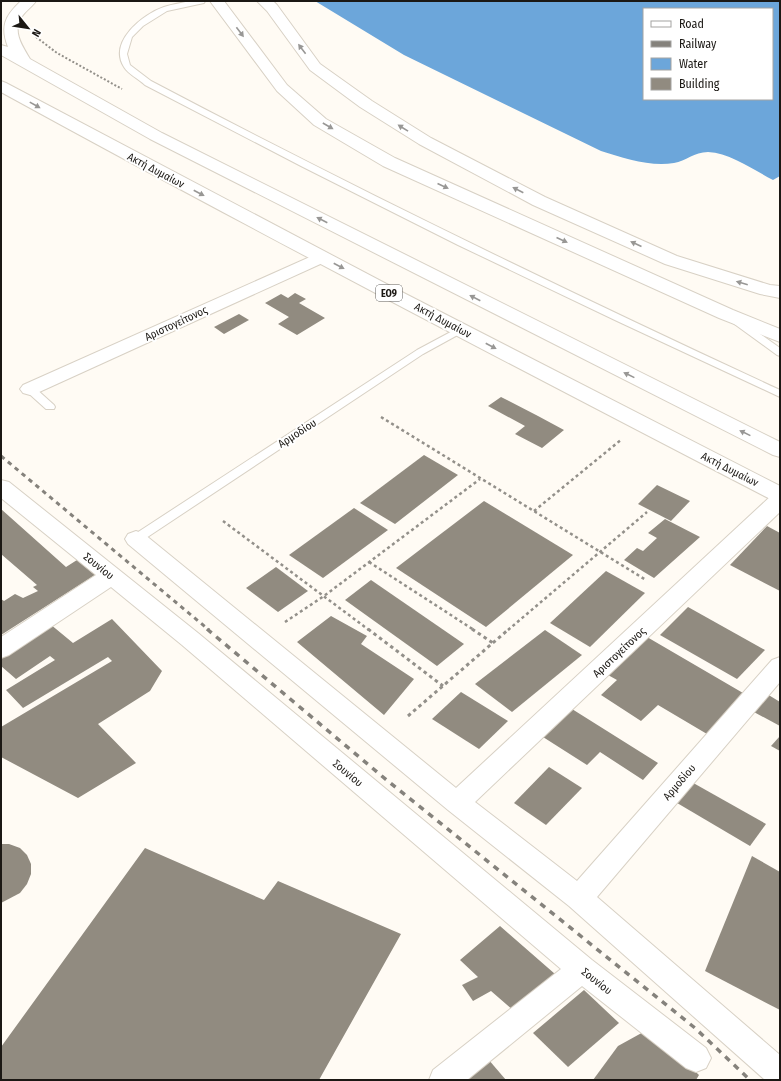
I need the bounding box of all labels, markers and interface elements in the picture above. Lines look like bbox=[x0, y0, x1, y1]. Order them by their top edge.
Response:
north arrow bbox=[8, 8, 48, 48]
legend bbox=[643, 8, 773, 100]
text: Road bbox=[679, 17, 704, 31]
text: N bbox=[29, 27, 44, 39]
one-way arrow bbox=[236, 27, 244, 37]
text: Railway bbox=[679, 37, 717, 51]
one-way arrow bbox=[297, 43, 306, 54]
text: Water bbox=[679, 57, 708, 71]
text: Building bbox=[679, 77, 720, 91]
one-way arrow bbox=[29, 102, 41, 108]
one-way arrow bbox=[322, 123, 334, 130]
one-way arrow bbox=[397, 124, 409, 131]
street label: Ακτή Δυμαίων bbox=[125, 150, 187, 191]
one-way arrow bbox=[438, 183, 449, 189]
one-way arrow bbox=[512, 186, 524, 193]
one-way arrow bbox=[193, 190, 205, 196]
one-way arrow bbox=[316, 217, 327, 223]
one-way arrow bbox=[556, 237, 568, 243]
one-way arrow bbox=[630, 241, 641, 247]
one-way arrow bbox=[333, 263, 345, 269]
one-way arrow bbox=[736, 280, 748, 286]
road number: ΕΟ9 bbox=[376, 285, 402, 301]
one-way arrow bbox=[469, 294, 481, 301]
street label: Ακτή Δυμαίων bbox=[412, 300, 474, 341]
street label: Αριστογείτονος bbox=[143, 303, 210, 344]
one-way arrow bbox=[486, 343, 497, 349]
one-way arrow bbox=[623, 372, 634, 378]
street label: Αρμοδίου bbox=[276, 416, 319, 451]
one-way arrow bbox=[739, 430, 751, 436]
street label: Ακτή Δυμαίων bbox=[699, 449, 761, 489]
street label: Σουνίου bbox=[81, 550, 116, 582]
street label: Αριστογείτονος bbox=[590, 624, 649, 680]
street label: Σουνίου bbox=[330, 757, 365, 790]
street label: Αρμοδίου bbox=[660, 762, 698, 803]
street label: Σουνίου bbox=[579, 965, 615, 997]

